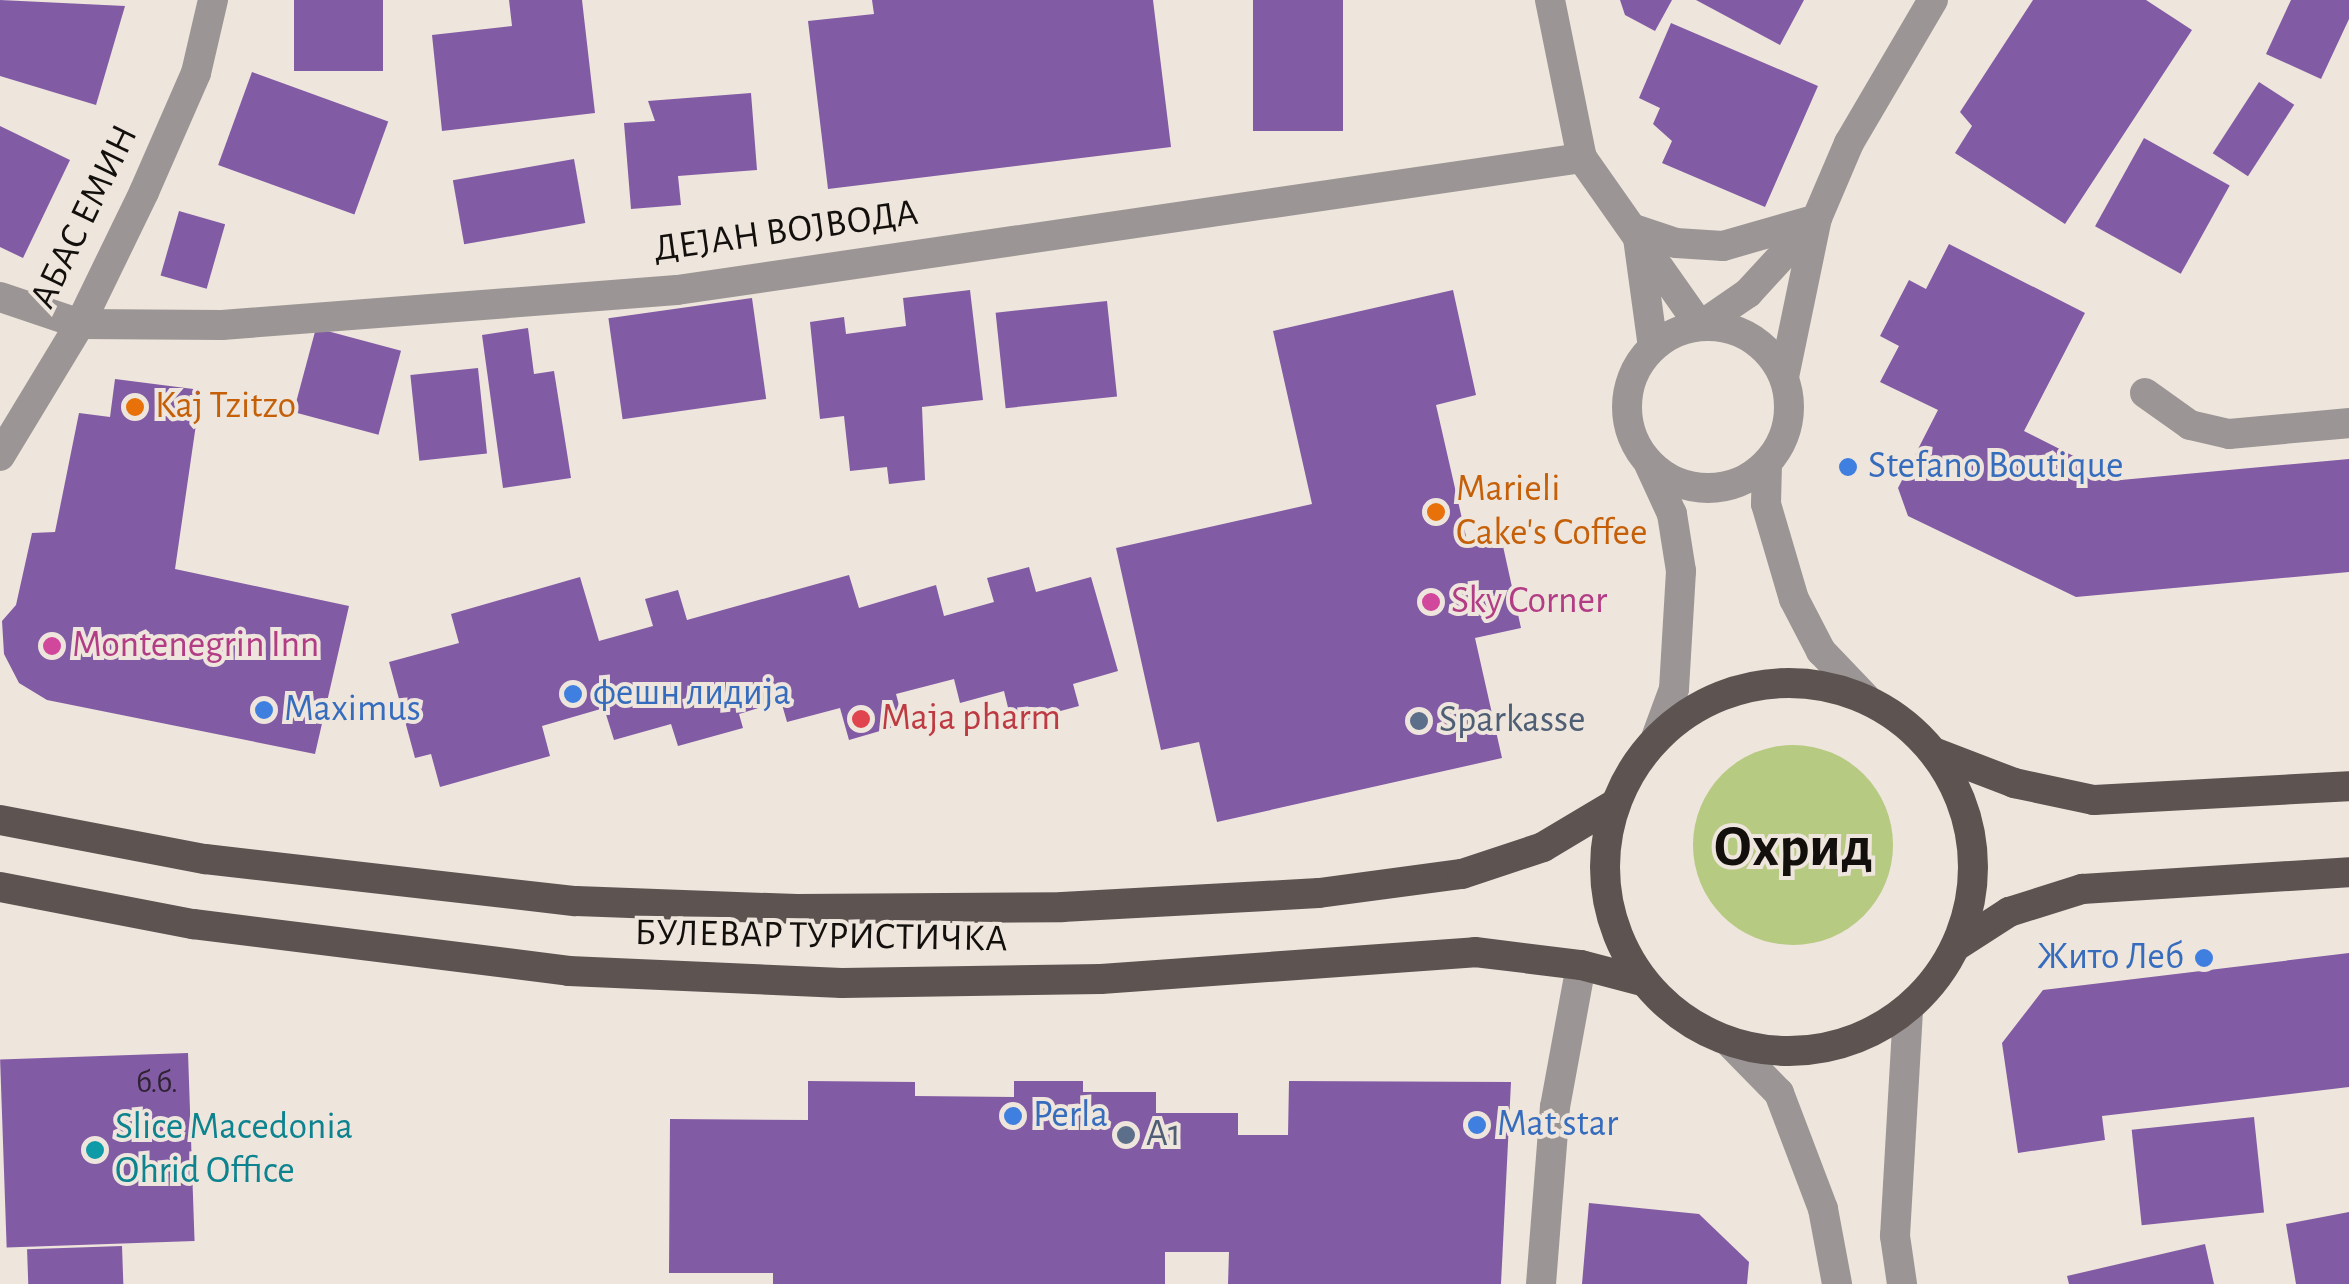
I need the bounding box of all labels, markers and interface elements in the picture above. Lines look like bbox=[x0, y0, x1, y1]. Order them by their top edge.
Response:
street label: АБАС ЕМИН bbox=[21, 118, 149, 316]
street label: ДЕЈАН ВОЈВОДА bbox=[651, 191, 921, 273]
place label: Kaj Tzitzo bbox=[155, 384, 296, 430]
marker: Kaj Tzitzo bbox=[124, 396, 146, 418]
place label: Stefano Boutique bbox=[1868, 444, 2124, 490]
marker: Stefano Boutique bbox=[1837, 456, 1859, 478]
place label: Marieli Cake's Coffee bbox=[1456, 467, 1648, 556]
marker: Marieli Cake's Coffee bbox=[1425, 501, 1447, 523]
place label: Sky Corner bbox=[1451, 579, 1607, 625]
marker: Sky Corner bbox=[1420, 591, 1442, 613]
place label: Montenegrin Inn bbox=[72, 623, 319, 669]
marker: Montenegrin Inn bbox=[41, 635, 63, 657]
place label: фешн лидија bbox=[593, 671, 791, 717]
marker: фешн лидија bbox=[562, 683, 584, 705]
place label: Maximus bbox=[284, 687, 421, 733]
place label: Maja pharm bbox=[881, 696, 1061, 742]
place label: Sparkasse bbox=[1439, 698, 1586, 744]
marker: Maximus bbox=[253, 699, 275, 721]
marker: Maja pharm bbox=[850, 708, 872, 730]
marker: Sparkasse bbox=[1408, 710, 1430, 732]
district label: Охрид bbox=[1713, 813, 1873, 883]
street label: БУЛЕВАР ТУРИСТИЧКА bbox=[634, 911, 1008, 963]
place label: Жито Леб bbox=[2037, 935, 2184, 981]
marker: Жито Леб bbox=[2193, 947, 2215, 969]
house number: б.б. bbox=[136, 1063, 178, 1101]
place label: Perla bbox=[1033, 1093, 1108, 1139]
place label: Mat star bbox=[1497, 1102, 1618, 1148]
place label: Slice Macedonia Ohrid Office bbox=[115, 1105, 353, 1194]
marker: Perla bbox=[1002, 1105, 1024, 1127]
place label: A1 bbox=[1146, 1112, 1181, 1158]
marker: Mat star bbox=[1466, 1114, 1488, 1136]
marker: A1 bbox=[1115, 1124, 1137, 1146]
marker: Slice Macedonia Ohrid Office bbox=[84, 1139, 106, 1161]

